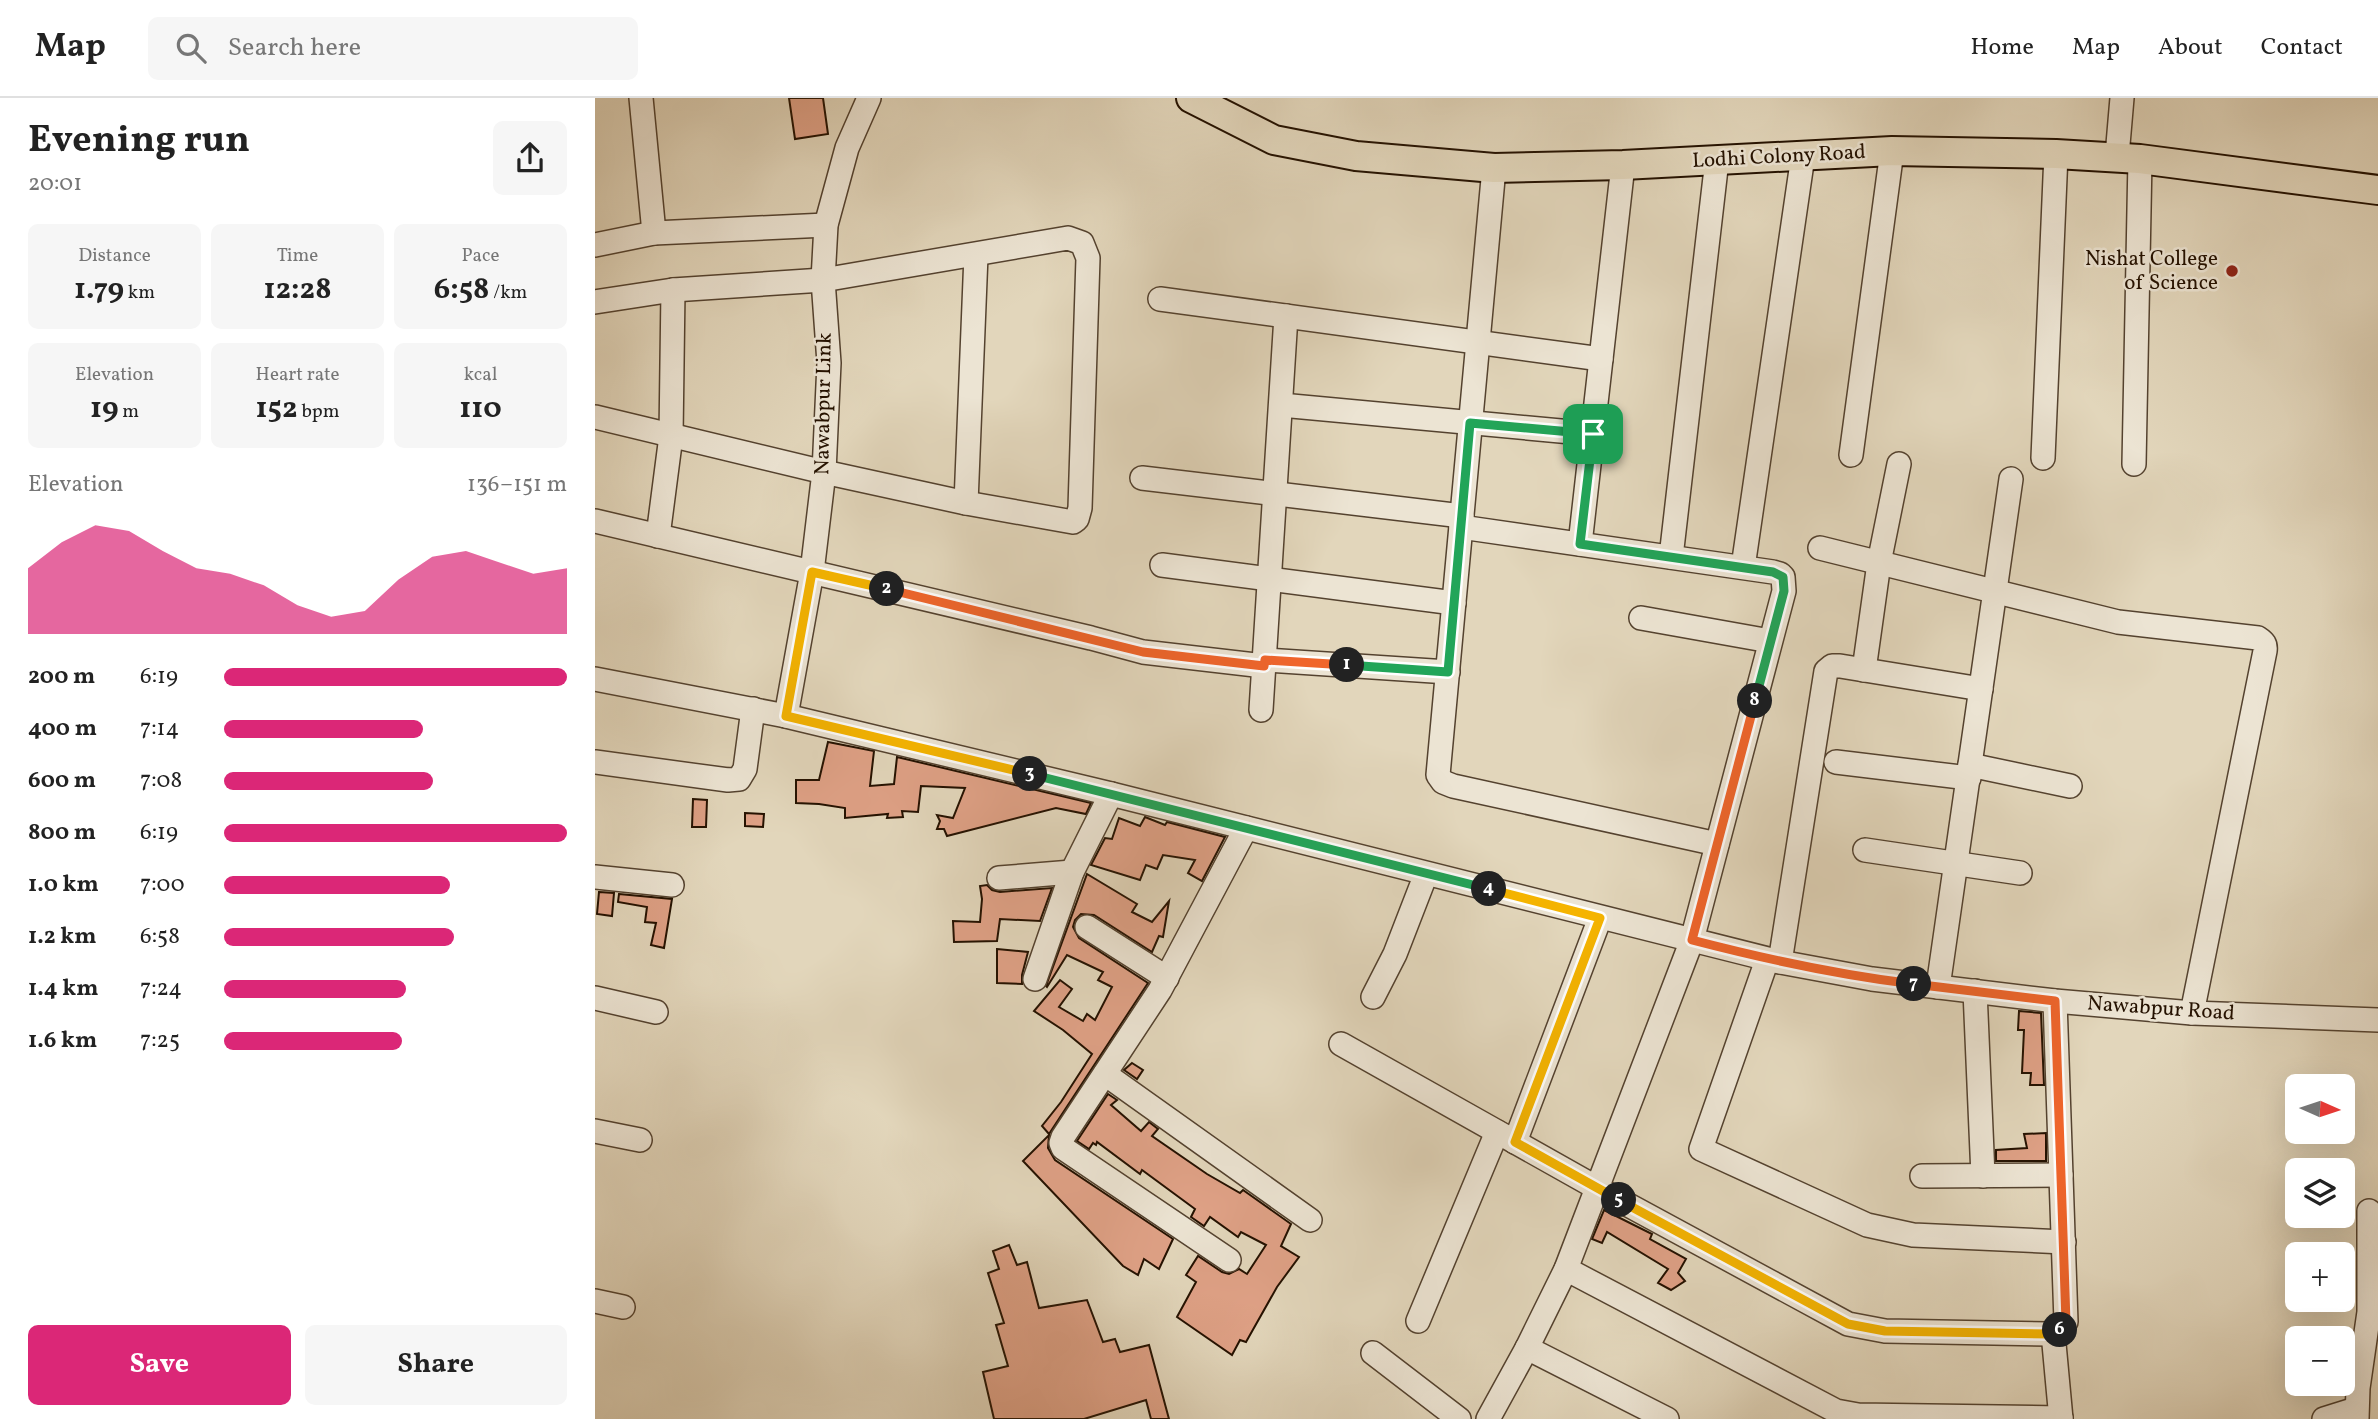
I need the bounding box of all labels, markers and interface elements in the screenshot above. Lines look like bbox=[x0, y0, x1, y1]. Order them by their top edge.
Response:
search box bbox=[148, 17, 638, 80]
text: Map bbox=[35, 25, 106, 71]
icon: search bbox=[172, 29, 210, 67]
text: Search here bbox=[228, 30, 361, 66]
text: Home bbox=[1970, 31, 2034, 65]
text: Map bbox=[2072, 31, 2120, 65]
text: About bbox=[2158, 31, 2223, 65]
text: Contact bbox=[2261, 31, 2343, 65]
text: Evening run bbox=[28, 115, 250, 168]
button: share bbox=[493, 121, 567, 195]
street label: Lodhi Colony Road bbox=[1691, 138, 1867, 176]
text: 20:01 bbox=[28, 168, 82, 200]
text: Distance bbox=[78, 243, 151, 269]
text: Time bbox=[277, 243, 318, 269]
text: Pace bbox=[461, 243, 500, 269]
place label: Nishat College of Science bbox=[2085, 245, 2218, 298]
marker: Nishat College of Science bbox=[2224, 263, 2240, 279]
text: 1.79 bbox=[74, 269, 124, 311]
text: 12:28 bbox=[263, 269, 332, 311]
text: 6:58 bbox=[434, 269, 489, 311]
text: km bbox=[124, 280, 155, 306]
text: /km bbox=[489, 280, 527, 306]
street label: Nawabpur Link bbox=[808, 332, 840, 476]
text: Elevation bbox=[75, 362, 154, 388]
text: Heart rate bbox=[256, 362, 339, 388]
text: kcal bbox=[464, 362, 497, 388]
text: 19 bbox=[90, 388, 119, 430]
text: 152 bbox=[256, 388, 298, 430]
text: 110 bbox=[459, 388, 502, 430]
text: m bbox=[119, 399, 139, 425]
text: bpm bbox=[298, 399, 340, 425]
pin bbox=[1563, 404, 1623, 464]
icon: arrive bbox=[1574, 415, 1612, 453]
text: Elevation bbox=[28, 469, 124, 501]
text: 136–151 m bbox=[467, 469, 567, 501]
pin: 2 bbox=[869, 572, 905, 606]
text: 2 bbox=[882, 575, 891, 601]
pin: 1 bbox=[1329, 648, 1365, 682]
text: 1 bbox=[1343, 651, 1350, 677]
text: 200 m bbox=[28, 661, 95, 693]
text: 6:19 bbox=[140, 661, 178, 693]
pin: 8 bbox=[1737, 684, 1773, 718]
text: 8 bbox=[1749, 687, 1760, 713]
text: 400 m bbox=[28, 713, 97, 745]
text: 7:14 bbox=[140, 713, 179, 745]
pin: 3 bbox=[1013, 756, 1047, 792]
text: 3 bbox=[1025, 760, 1034, 786]
text: 600 m bbox=[28, 765, 96, 797]
text: 7:08 bbox=[140, 765, 182, 797]
text: 800 m bbox=[28, 817, 96, 849]
text: 6:19 bbox=[140, 817, 178, 849]
text: 1.0 km bbox=[28, 869, 99, 901]
text: 7:00 bbox=[140, 869, 185, 901]
pin: 4 bbox=[1471, 872, 1507, 906]
text: 4 bbox=[1483, 875, 1494, 901]
text: 1.2 km bbox=[28, 921, 97, 953]
text: 6:58 bbox=[140, 921, 180, 953]
pin: 7 bbox=[1897, 966, 1931, 1001]
text: 7 bbox=[1909, 970, 1918, 996]
text: 1.4 km bbox=[28, 973, 99, 1005]
text: 7:24 bbox=[140, 973, 182, 1005]
street label: Nawabpur Road bbox=[2086, 989, 2236, 1029]
text: 1.6 km bbox=[28, 1025, 97, 1057]
text: 7:25 bbox=[140, 1025, 180, 1057]
north arrow bbox=[2285, 1074, 2355, 1144]
map controls bbox=[2285, 1074, 2355, 1396]
button: layers bbox=[2285, 1158, 2355, 1228]
pin: 5 bbox=[1601, 1182, 1637, 1218]
text: 5 bbox=[1614, 1186, 1623, 1212]
button: + bbox=[2285, 1242, 2355, 1312]
pin: 6 bbox=[2043, 1312, 2077, 1348]
text: 6 bbox=[2054, 1316, 2065, 1342]
button: Save bbox=[28, 1325, 291, 1405]
button: Share bbox=[305, 1325, 567, 1405]
button: − bbox=[2285, 1326, 2355, 1396]

